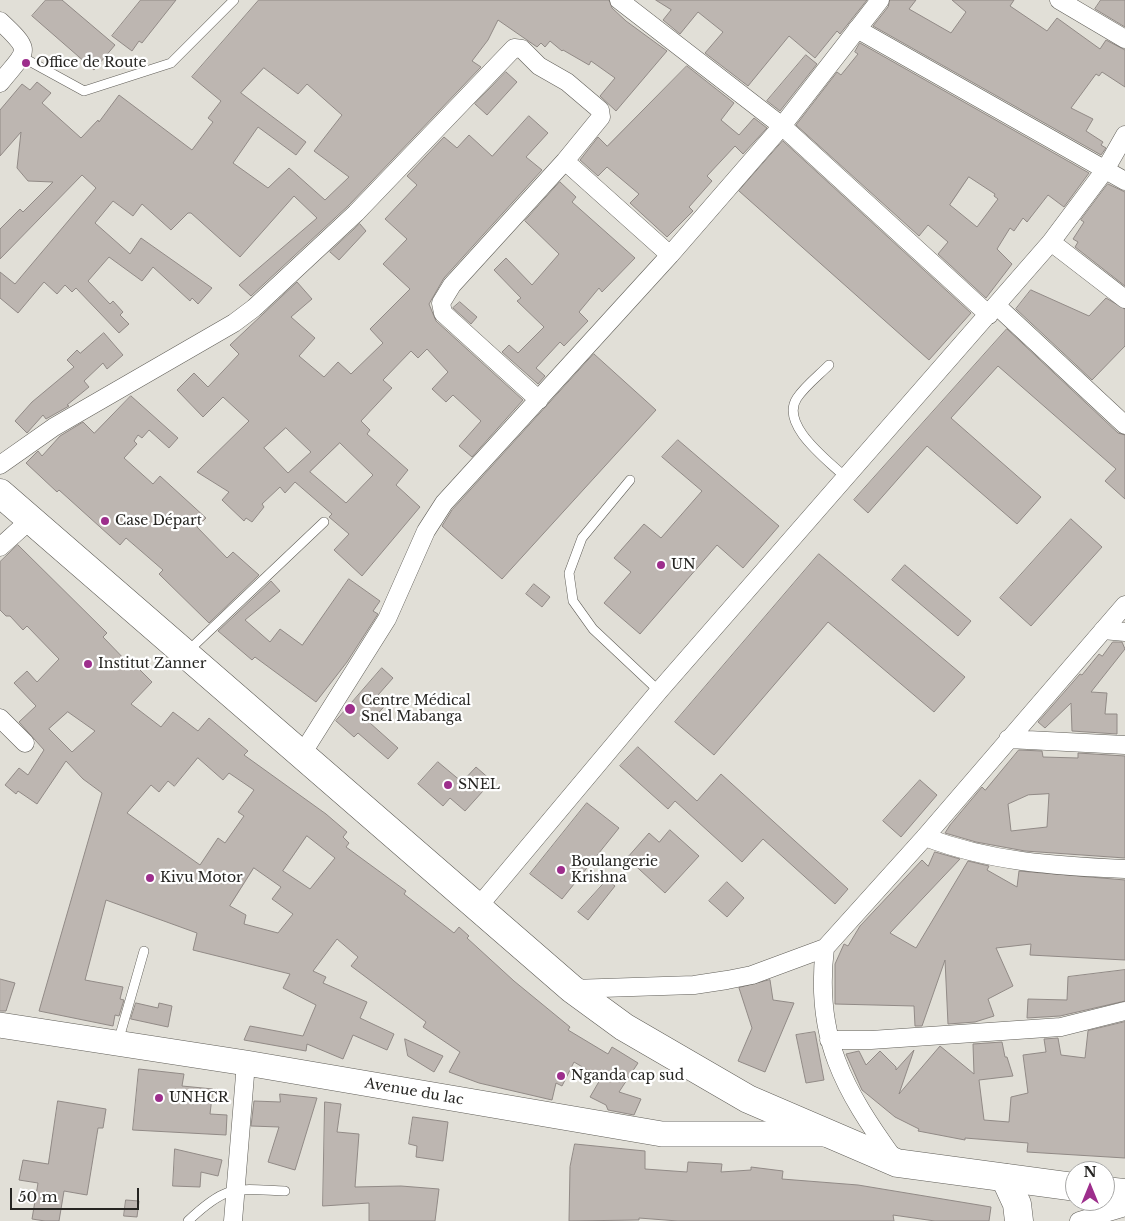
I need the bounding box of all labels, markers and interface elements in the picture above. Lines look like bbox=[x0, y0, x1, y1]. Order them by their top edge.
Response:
place label: Office de Route bbox=[36, 55, 147, 71]
marker: Office de Route bbox=[20, 57, 32, 69]
place label: Case Départ bbox=[115, 513, 202, 529]
marker: Case Départ bbox=[99, 515, 111, 527]
place label: UN bbox=[671, 557, 696, 573]
marker: UN bbox=[655, 559, 667, 571]
place label: Institut Zanner bbox=[98, 656, 206, 672]
marker: Institut Zanner bbox=[82, 658, 94, 670]
place label: Centre Médical Snel Mabanga bbox=[361, 693, 471, 726]
marker: Centre Médical Snel Mabanga bbox=[343, 702, 357, 716]
place label: SNEL bbox=[458, 777, 500, 793]
marker: SNEL bbox=[442, 779, 454, 791]
place label: Boulangerie Krishna bbox=[571, 854, 658, 886]
marker: Boulangerie Krishna bbox=[555, 864, 567, 876]
place label: Kivu Motor bbox=[160, 870, 243, 886]
marker: Kivu Motor bbox=[144, 872, 156, 884]
place label: Nganda cap sud bbox=[571, 1068, 684, 1084]
marker: Nganda cap sud bbox=[555, 1070, 567, 1082]
street label: Avenue du lac bbox=[363, 1075, 465, 1109]
place label: UNHCR bbox=[169, 1090, 229, 1106]
marker: UNHCR bbox=[153, 1092, 165, 1104]
north arrow bbox=[1065, 1161, 1115, 1211]
text: N bbox=[1083, 1163, 1097, 1181]
scale bar bbox=[12, 1178, 141, 1210]
text: 50 m bbox=[18, 1187, 58, 1206]

